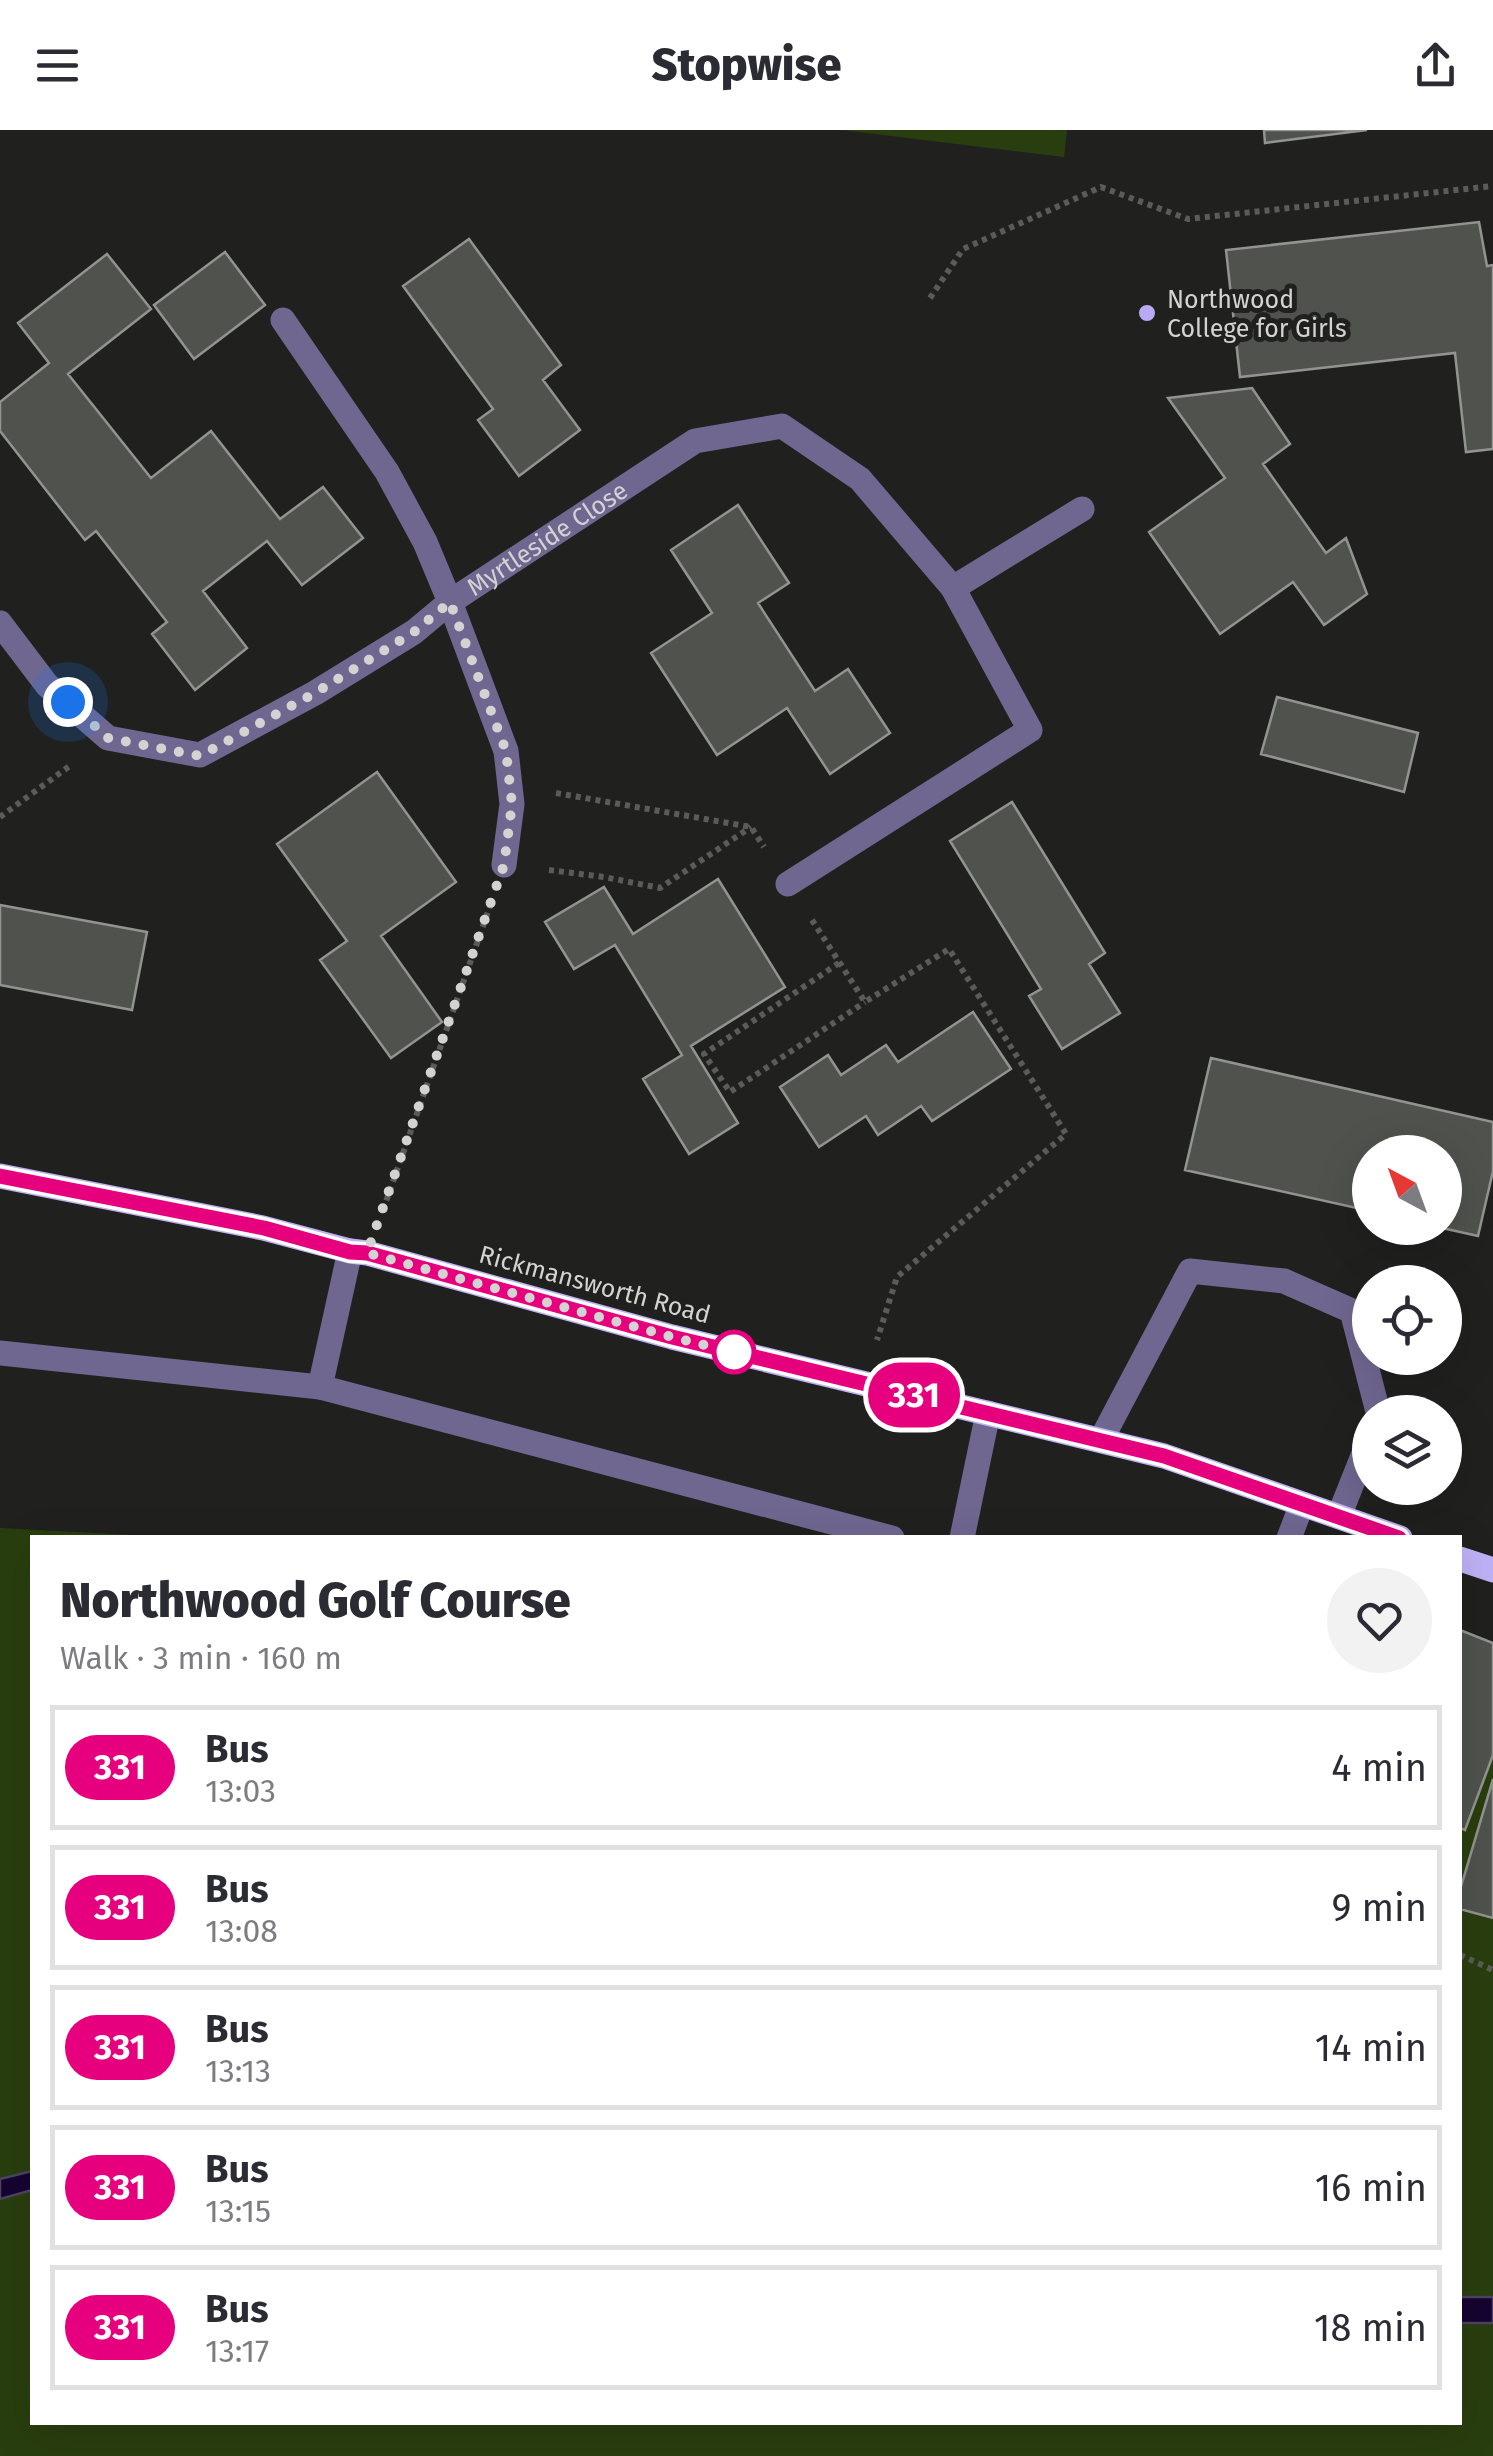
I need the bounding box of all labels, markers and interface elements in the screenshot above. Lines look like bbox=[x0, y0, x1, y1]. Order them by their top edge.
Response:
icon: menu bbox=[30, 38, 85, 93]
text: Stopwise bbox=[652, 38, 841, 92]
icon: share bbox=[1408, 38, 1463, 93]
place label: Northwood College for Girls bbox=[1167, 285, 1347, 344]
marker: Northwood College for Girls bbox=[1136, 302, 1158, 324]
street label: Myrtleside Close bbox=[462, 476, 633, 603]
your location bbox=[43, 677, 93, 727]
north arrow bbox=[1352, 1135, 1462, 1245]
map controls bbox=[1352, 1135, 1462, 1505]
street label: Rickmansworth Road bbox=[476, 1240, 714, 1330]
button: locate bbox=[1352, 1265, 1462, 1375]
unlabelled marker bbox=[713, 1331, 755, 1373]
line badge: 331 bbox=[856, 1362, 972, 1428]
text: 331 bbox=[888, 1374, 940, 1416]
button: layers bbox=[1352, 1395, 1462, 1505]
button: heart bbox=[1327, 1568, 1432, 1673]
text: Northwood Golf Course bbox=[60, 1572, 571, 1630]
text: Walk · 3 min · 160 m bbox=[60, 1639, 342, 1677]
text: Bus bbox=[205, 1726, 269, 1772]
text: 4 min bbox=[1331, 1745, 1427, 1791]
text: 331 bbox=[94, 1746, 146, 1788]
text: 13:03 bbox=[205, 1772, 276, 1810]
text: Bus bbox=[205, 1866, 269, 1912]
text: 9 min bbox=[1331, 1885, 1427, 1931]
text: 331 bbox=[94, 1886, 146, 1928]
text: 13:08 bbox=[205, 1912, 278, 1950]
text: Bus bbox=[205, 2006, 269, 2052]
text: 14 min bbox=[1315, 2025, 1427, 2071]
text: 331 bbox=[94, 2026, 146, 2068]
text: 13:13 bbox=[205, 2052, 271, 2090]
text: Bus bbox=[205, 2146, 269, 2192]
text: 16 min bbox=[1315, 2165, 1427, 2211]
text: 331 bbox=[94, 2166, 146, 2208]
text: 13:15 bbox=[205, 2192, 271, 2230]
text: Bus bbox=[205, 2286, 269, 2332]
text: 18 min bbox=[1314, 2305, 1427, 2351]
text: 331 bbox=[94, 2306, 146, 2348]
text: 13:17 bbox=[205, 2332, 269, 2370]

